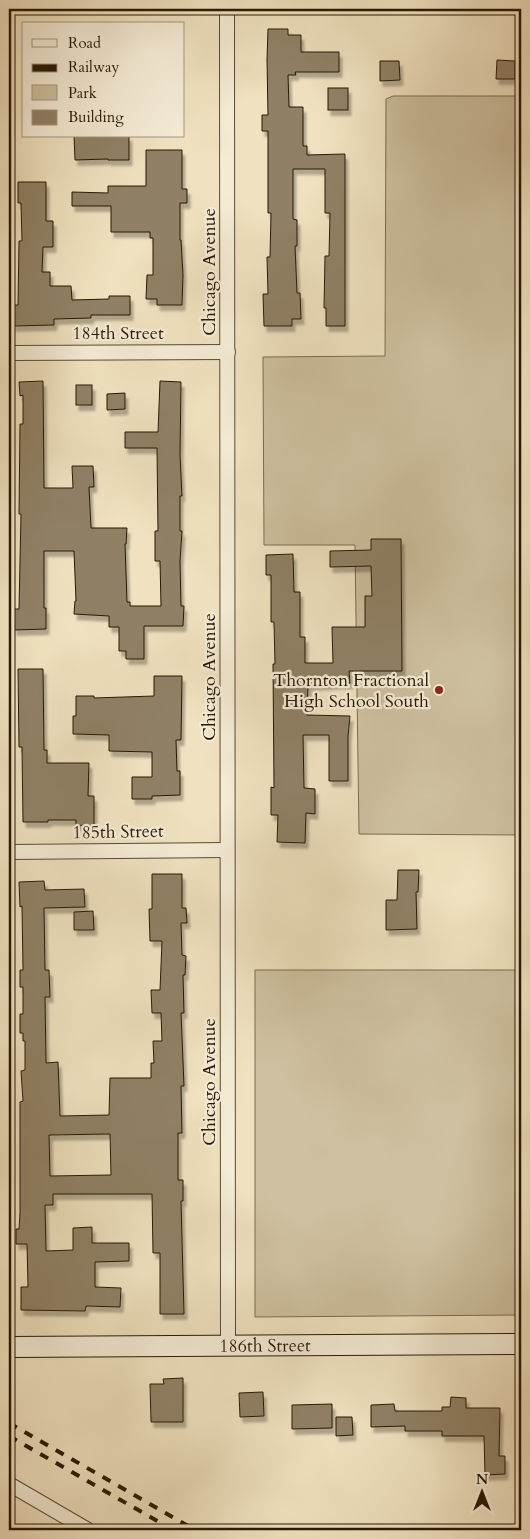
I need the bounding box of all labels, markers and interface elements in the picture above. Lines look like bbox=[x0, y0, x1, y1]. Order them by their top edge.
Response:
legend bbox=[22, 22, 185, 138]
text: Road bbox=[68, 33, 101, 53]
text: Railway bbox=[68, 57, 119, 77]
text: Park bbox=[68, 83, 97, 103]
text: Building bbox=[68, 107, 124, 127]
street label: Chicago Avenue bbox=[197, 208, 222, 336]
street label: 184th Street bbox=[72, 321, 164, 346]
street label: Chicago Avenue bbox=[197, 613, 222, 741]
place label: Thornton Fractional High School South bbox=[273, 668, 429, 714]
marker: Thornton Fractional High School South bbox=[433, 684, 445, 696]
street label: 185th Street bbox=[72, 819, 164, 845]
street label: Chicago Avenue bbox=[197, 1018, 222, 1146]
street label: 186th Street bbox=[219, 1333, 311, 1358]
north arrow bbox=[458, 1466, 508, 1516]
text: N bbox=[476, 1470, 488, 1489]

